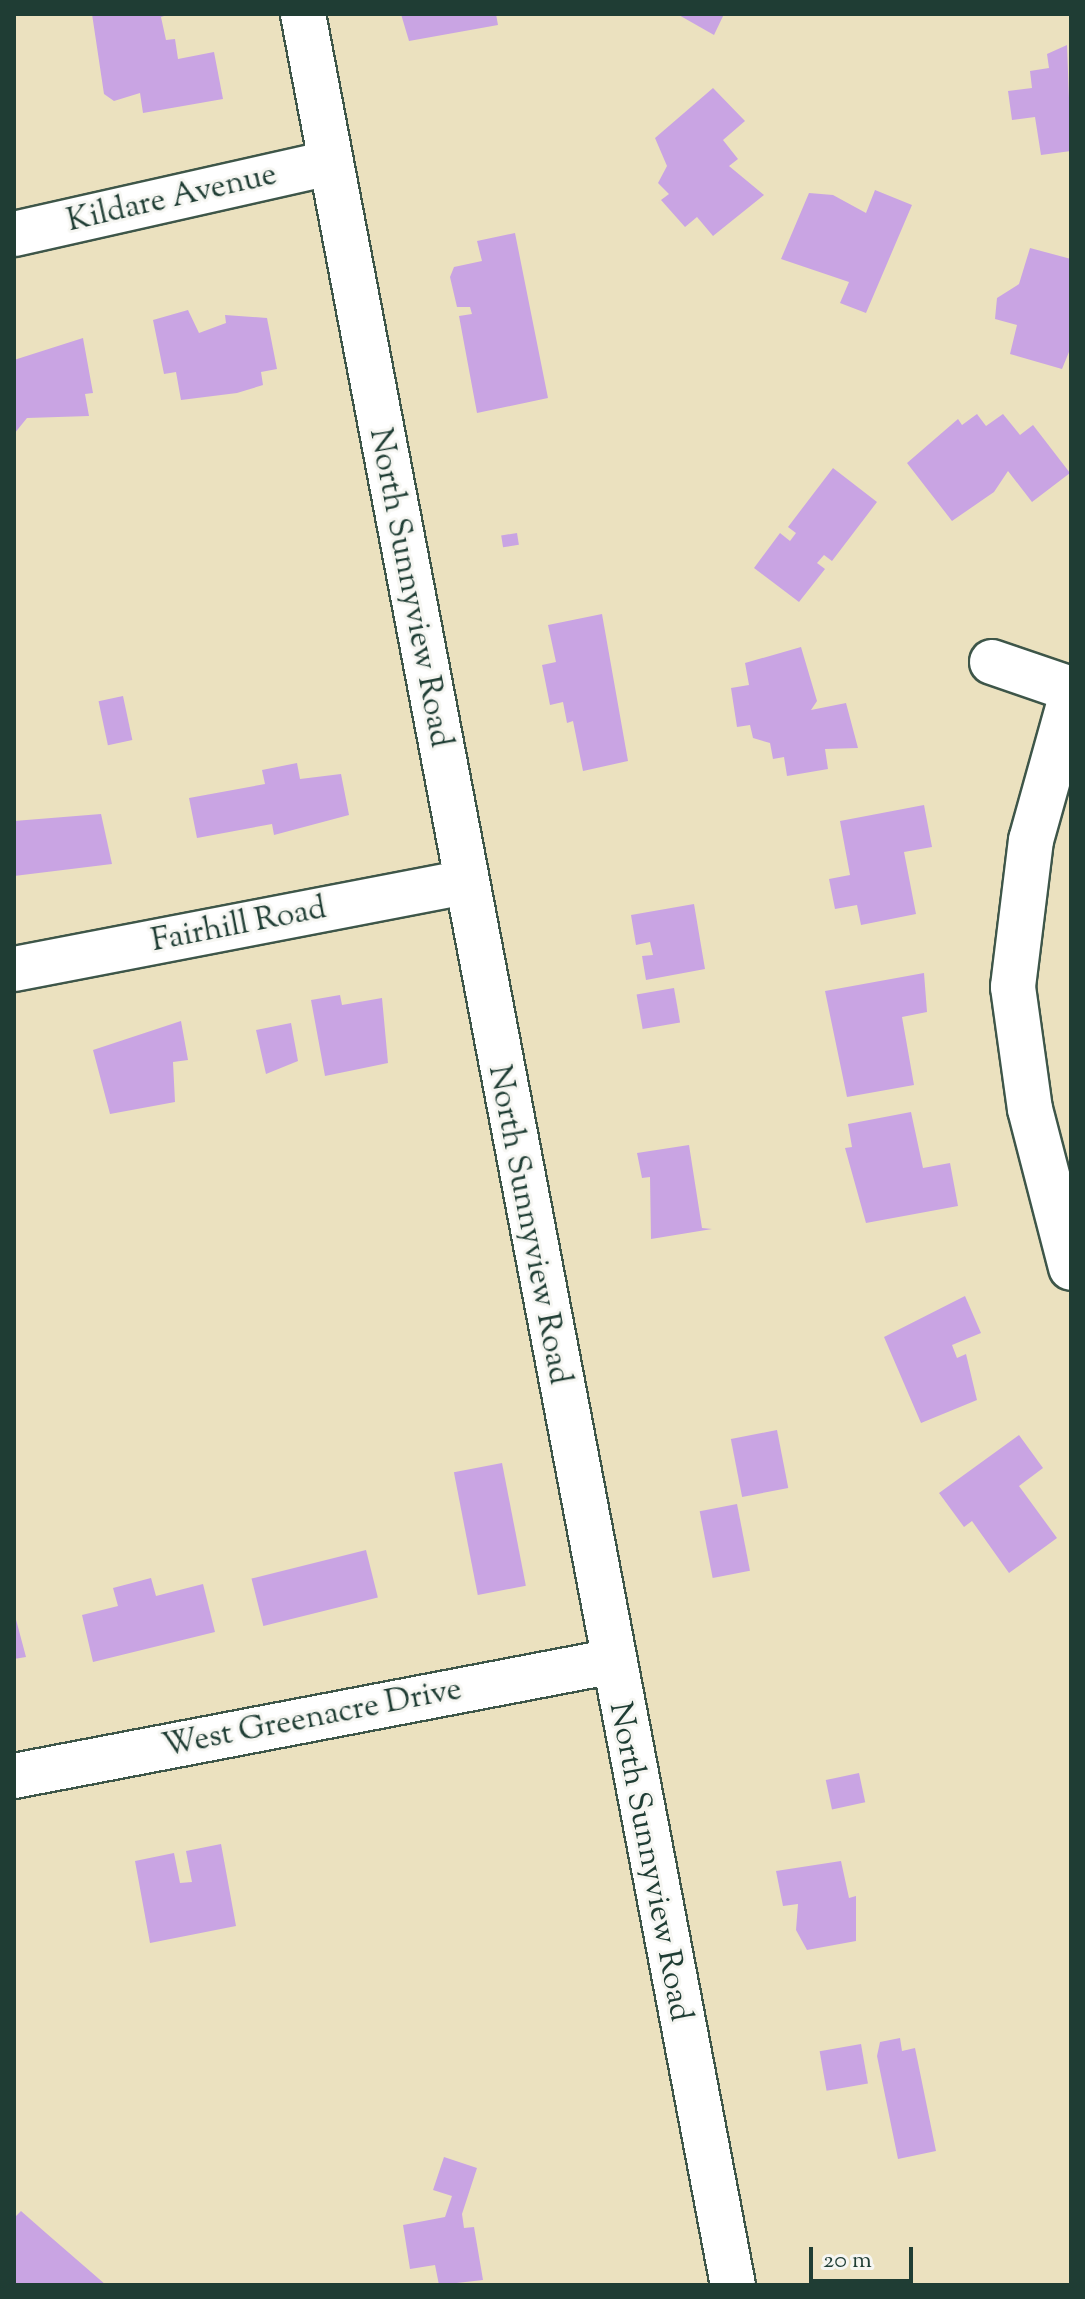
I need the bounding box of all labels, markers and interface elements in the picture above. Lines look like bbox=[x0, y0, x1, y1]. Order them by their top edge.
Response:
street label: Kildare Avenue bbox=[63, 156, 281, 242]
street label: North Sunnyview Road bbox=[359, 425, 459, 751]
street label: Fairhill Road bbox=[148, 890, 330, 962]
street label: North Sunnyview Road bbox=[478, 1062, 578, 1388]
street label: West Greenacre Drive bbox=[159, 1671, 465, 1767]
street label: North Sunnyview Road bbox=[599, 1699, 699, 2025]
scale bar bbox=[813, 2231, 917, 2281]
text: 20 m bbox=[823, 2244, 872, 2278]

